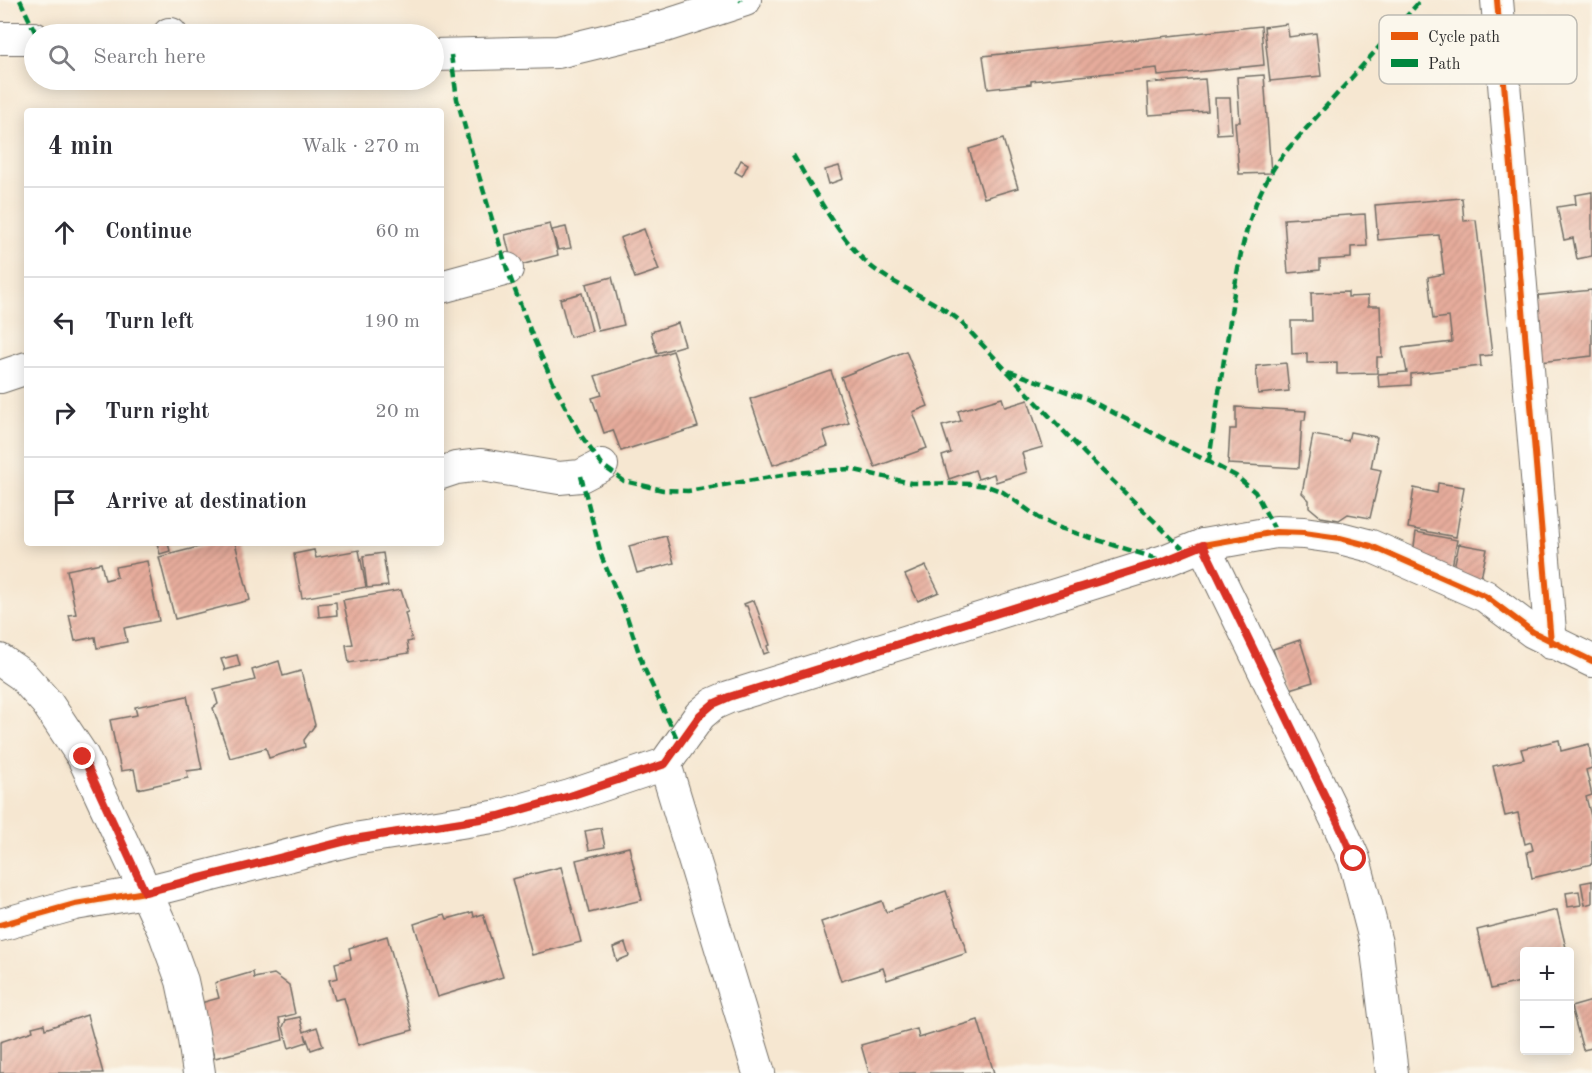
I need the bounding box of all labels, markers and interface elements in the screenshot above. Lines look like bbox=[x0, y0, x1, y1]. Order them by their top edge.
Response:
legend bbox=[1379, 15, 1577, 84]
search box bbox=[24, 24, 444, 90]
text: Cycle path bbox=[1428, 30, 1500, 46]
icon: search bbox=[45, 41, 78, 74]
text: Search here bbox=[93, 46, 206, 68]
text: Path bbox=[1428, 57, 1461, 73]
text: 4 min bbox=[48, 134, 113, 160]
text: Walk · 270 m bbox=[301, 137, 420, 157]
icon: ahead bbox=[48, 216, 81, 249]
text: Continue bbox=[105, 221, 192, 243]
text: 60 m bbox=[375, 222, 420, 242]
icon: left bbox=[48, 306, 81, 339]
text: Turn left bbox=[105, 311, 194, 333]
text: 190 m bbox=[364, 312, 420, 332]
icon: right bbox=[48, 396, 81, 429]
text: Turn right bbox=[105, 401, 209, 423]
text: 20 m bbox=[375, 402, 420, 422]
icon: arrive bbox=[48, 486, 81, 519]
text: Arrive at destination bbox=[105, 491, 307, 513]
route end bbox=[69, 743, 95, 769]
route start bbox=[1340, 845, 1366, 871]
map controls bbox=[1520, 947, 1574, 1055]
button: + bbox=[1520, 947, 1574, 1001]
button: − bbox=[1520, 1001, 1574, 1055]

